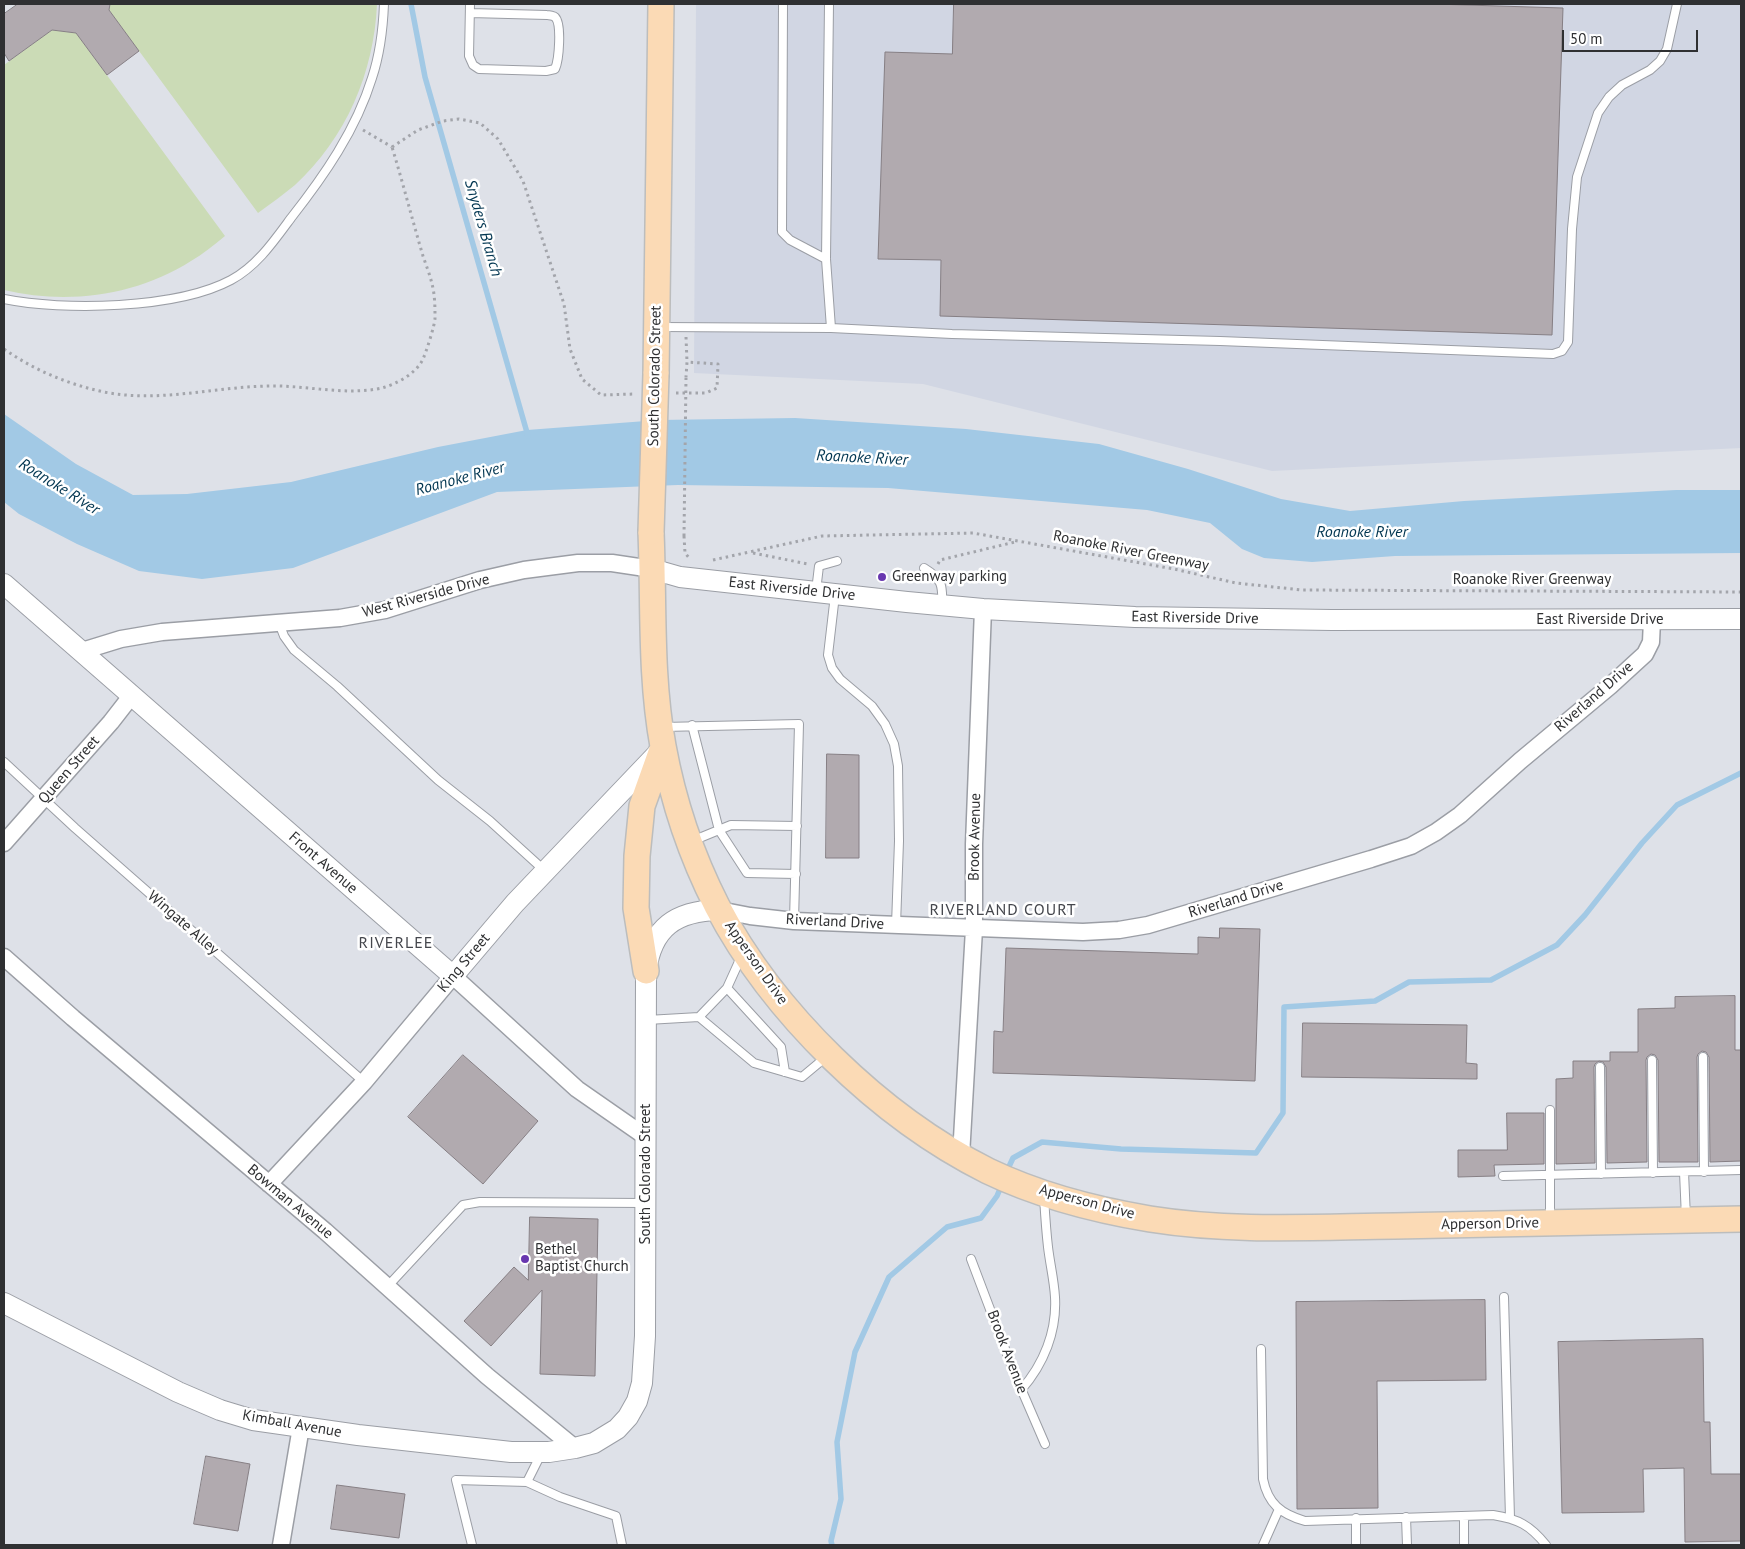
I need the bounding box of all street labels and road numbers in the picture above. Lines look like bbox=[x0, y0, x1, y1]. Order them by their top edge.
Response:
street label: South Colorado Street bbox=[645, 305, 665, 447]
street label: Roanoke River Greenway bbox=[1052, 527, 1210, 575]
street label: West Riverside Drive bbox=[360, 570, 492, 622]
street label: Roanoke River Greenway bbox=[1453, 571, 1611, 589]
street label: East Riverside Drive bbox=[728, 573, 856, 605]
street label: East Riverside Drive bbox=[1131, 608, 1259, 628]
street label: East Riverside Drive bbox=[1536, 611, 1664, 629]
street label: Riverland Drive bbox=[1551, 658, 1637, 736]
street label: Queen Street bbox=[35, 732, 103, 808]
street label: Brook Avenue bbox=[965, 793, 985, 881]
street label: Front Avenue bbox=[285, 828, 361, 898]
street label: Riverland Drive bbox=[1186, 876, 1286, 922]
street label: Wingate Alley bbox=[144, 887, 222, 959]
street label: Riverland Drive bbox=[785, 910, 885, 934]
street label: Apperson Drive bbox=[721, 918, 791, 1008]
street label: King Street bbox=[434, 930, 494, 996]
street label: South Colorado Street bbox=[637, 1104, 655, 1244]
street label: Bowman Avenue bbox=[243, 1161, 337, 1243]
street label: Apperson Drive bbox=[1037, 1181, 1137, 1223]
street label: Apperson Drive bbox=[1441, 1214, 1539, 1234]
street label: Brook Avenue bbox=[983, 1308, 1031, 1396]
street label: Kimball Avenue bbox=[241, 1406, 343, 1442]

